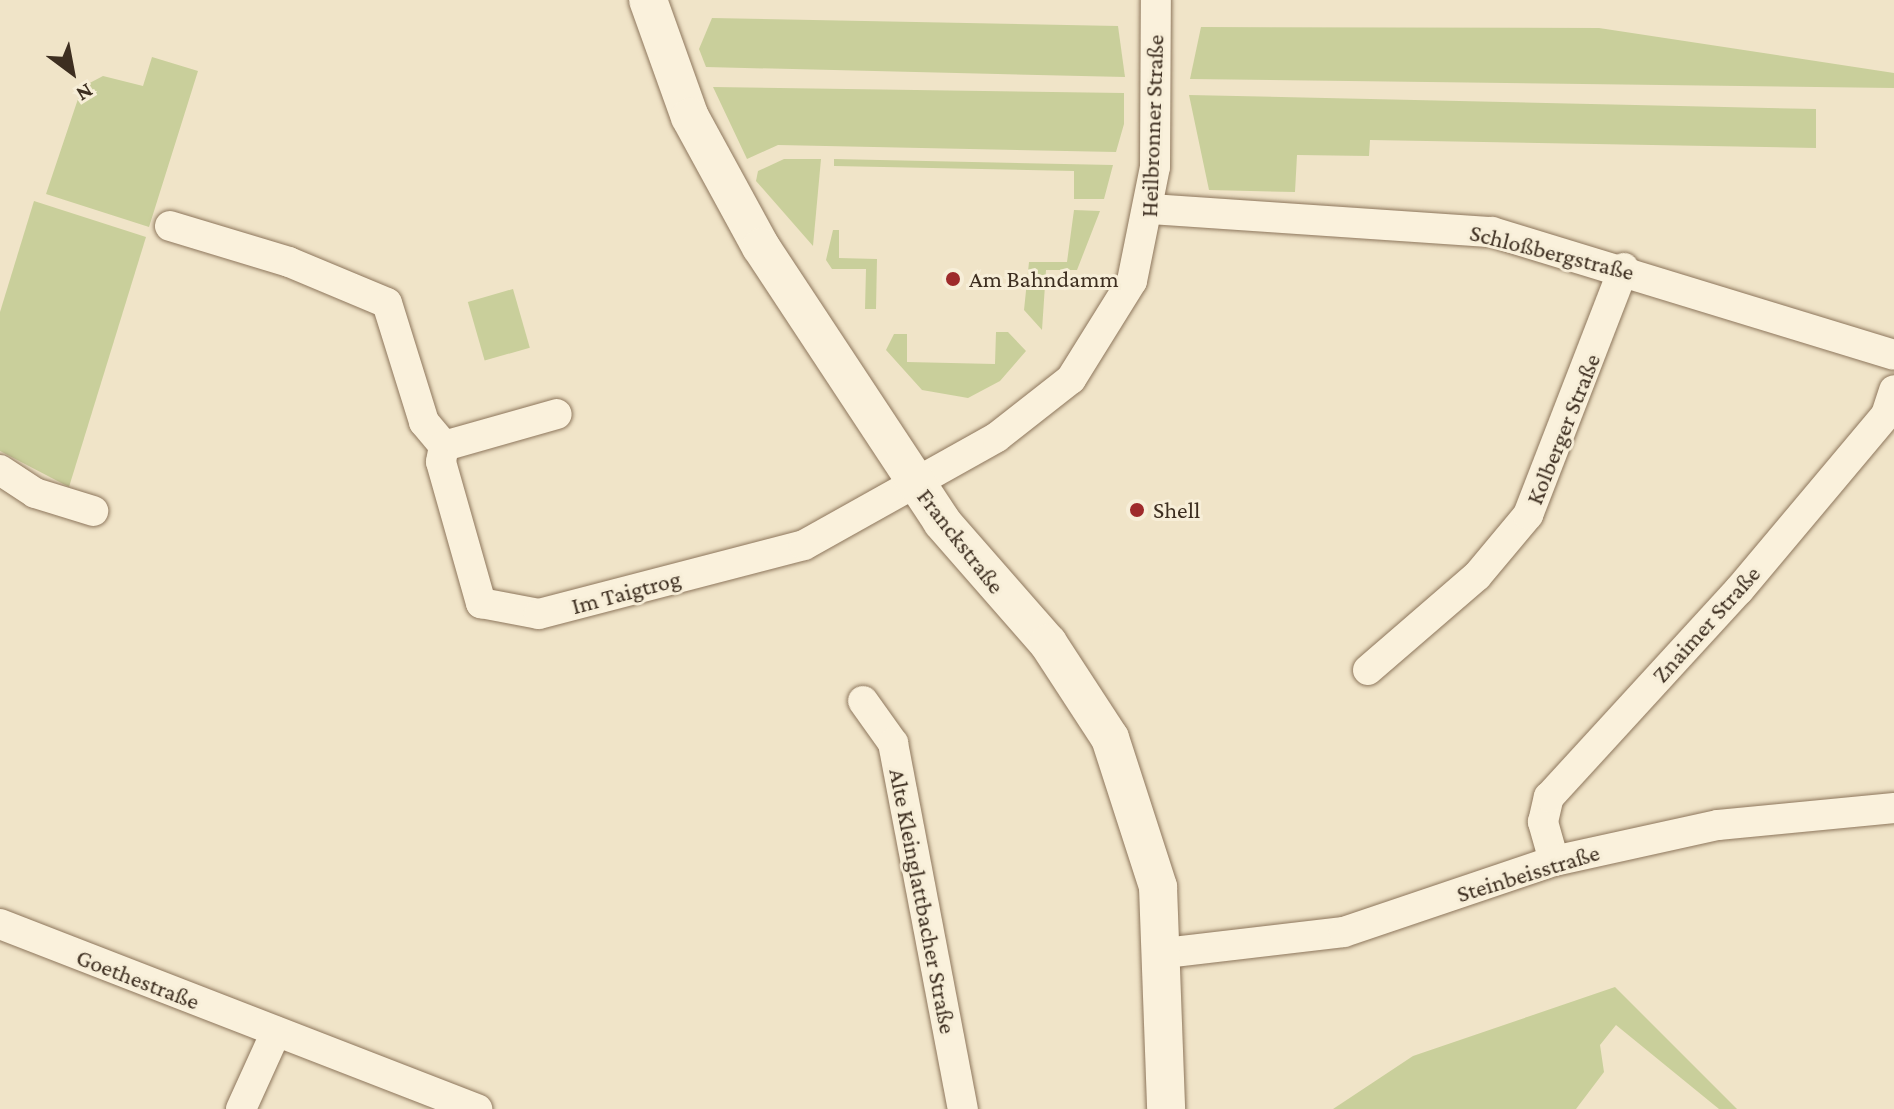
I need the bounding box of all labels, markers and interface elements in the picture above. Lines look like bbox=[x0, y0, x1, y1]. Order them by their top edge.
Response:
north arrow bbox=[32, 32, 112, 112]
street label: Heilbronner Straße bbox=[1134, 34, 1170, 218]
text: N bbox=[72, 78, 98, 107]
street label: Schloßbergstraße bbox=[1467, 218, 1637, 286]
place label: Am Bahndamm bbox=[969, 265, 1119, 293]
marker: Am Bahndamm bbox=[944, 270, 962, 288]
street label: Kolberger Straße bbox=[1520, 349, 1606, 509]
street label: Franckstraße bbox=[911, 483, 1011, 599]
place label: Shell bbox=[1153, 496, 1200, 524]
marker: Shell bbox=[1128, 501, 1146, 519]
street label: Znaimer Straße bbox=[1646, 559, 1766, 689]
street label: Im Taigtrog bbox=[568, 564, 684, 620]
street label: Alte Kleinglattbacher Straße bbox=[883, 766, 963, 1036]
street label: Steinbeisstraße bbox=[1453, 838, 1603, 908]
street label: Goethestraße bbox=[72, 942, 204, 1016]

